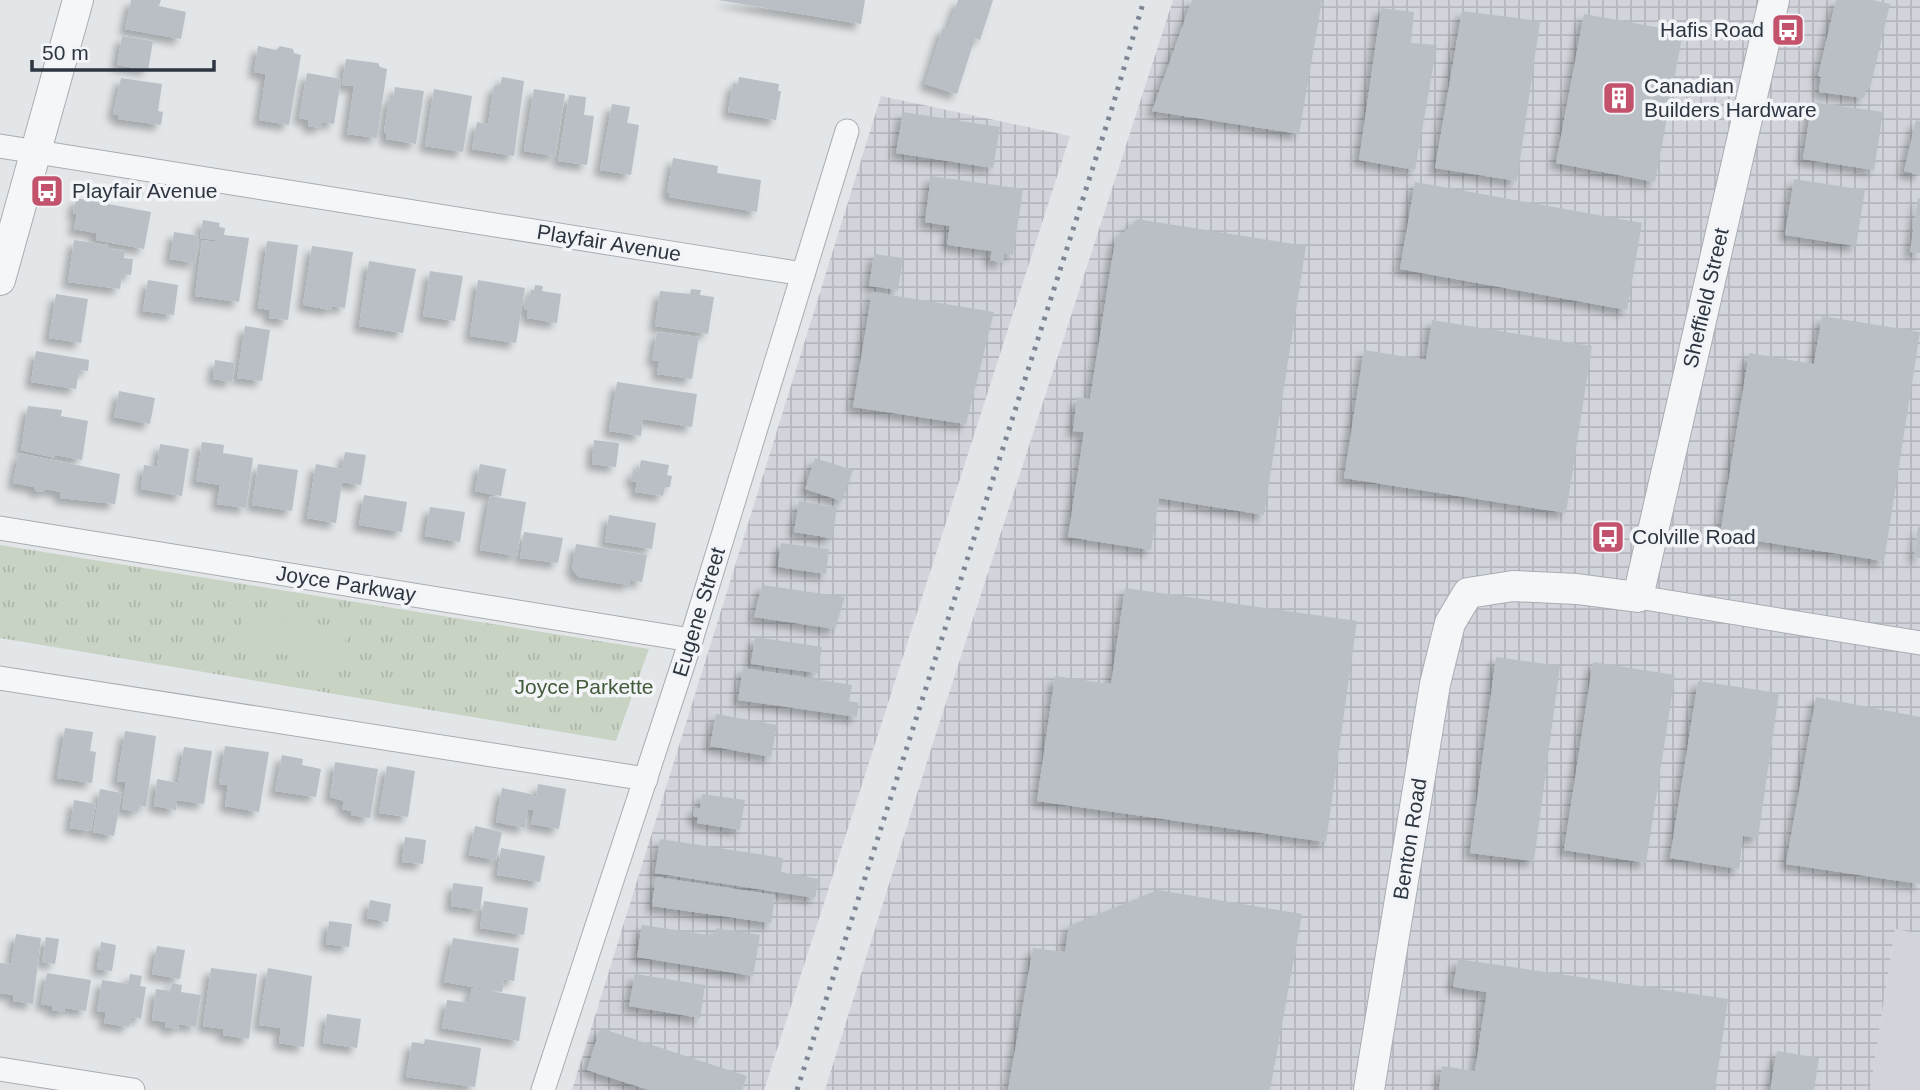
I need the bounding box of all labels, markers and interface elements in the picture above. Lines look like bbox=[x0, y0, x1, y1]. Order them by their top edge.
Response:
bus stop icon: Hafis Road bbox=[1769, 11, 1807, 49]
place label: Hafis Road bbox=[1660, 18, 1764, 41]
scale bar bbox=[32, 28, 214, 72]
text: 50 m bbox=[42, 41, 89, 64]
place label: Canadian Builders Hardware bbox=[1644, 74, 1817, 121]
building icon: Canadian Builders Hardware bbox=[1600, 79, 1638, 117]
bus stop icon: Playfair Avenue bbox=[28, 172, 66, 210]
place label: Playfair Avenue bbox=[72, 179, 218, 202]
street label: Playfair Avenue bbox=[535, 220, 683, 265]
street label: Sheffield Street bbox=[1678, 225, 1733, 370]
bus stop icon: Colville Road bbox=[1589, 518, 1627, 556]
place label: Colville Road bbox=[1632, 525, 1756, 548]
street label: Eugene Street bbox=[668, 544, 729, 679]
street label: Joyce Parkway bbox=[275, 561, 418, 606]
park label: Joyce Parkette bbox=[515, 675, 653, 698]
street label: Benton Road bbox=[1389, 777, 1430, 901]

